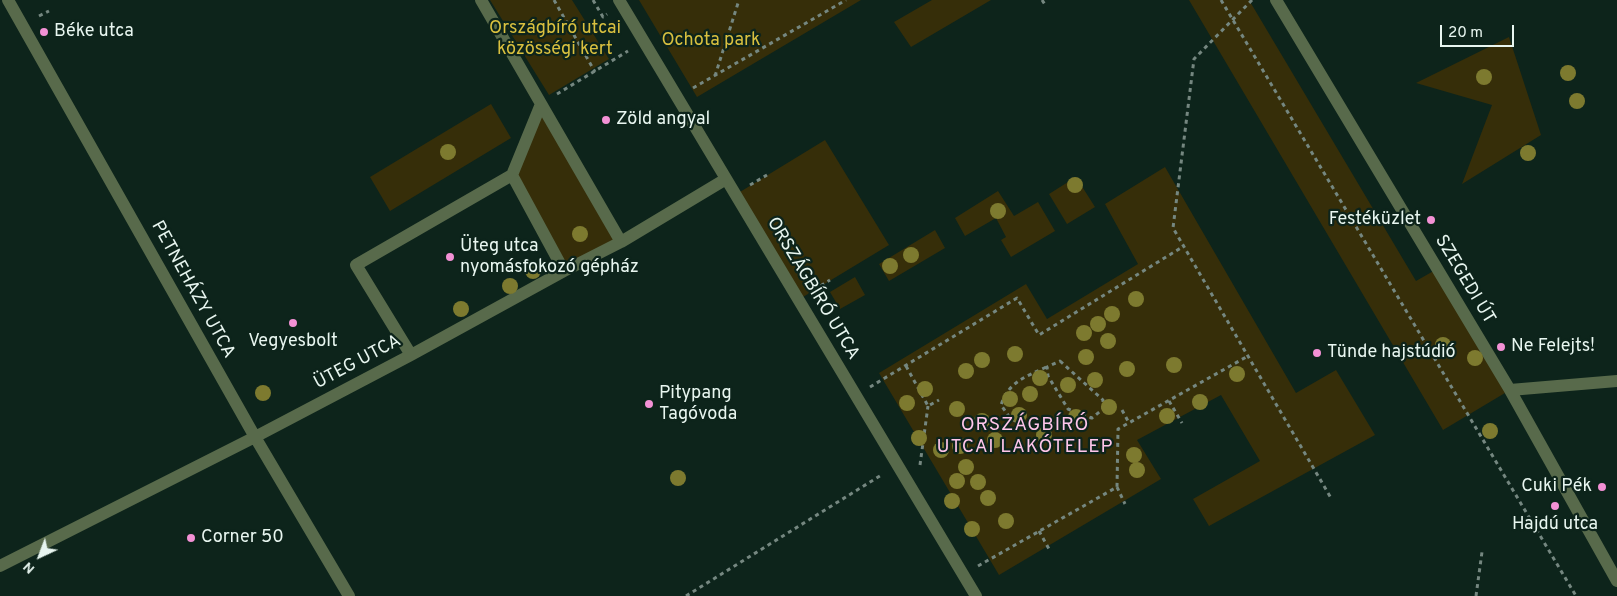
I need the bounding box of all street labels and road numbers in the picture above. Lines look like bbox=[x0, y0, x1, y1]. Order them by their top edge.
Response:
street label: ORSZÁGBÍRÓ UTCA bbox=[761, 214, 863, 364]
street label: PETNEHÁZY UTCA bbox=[145, 218, 239, 362]
street label: SZEGEDI ÚT bbox=[1429, 232, 1499, 328]
street label: ÜTEG UTCA bbox=[311, 331, 405, 395]

